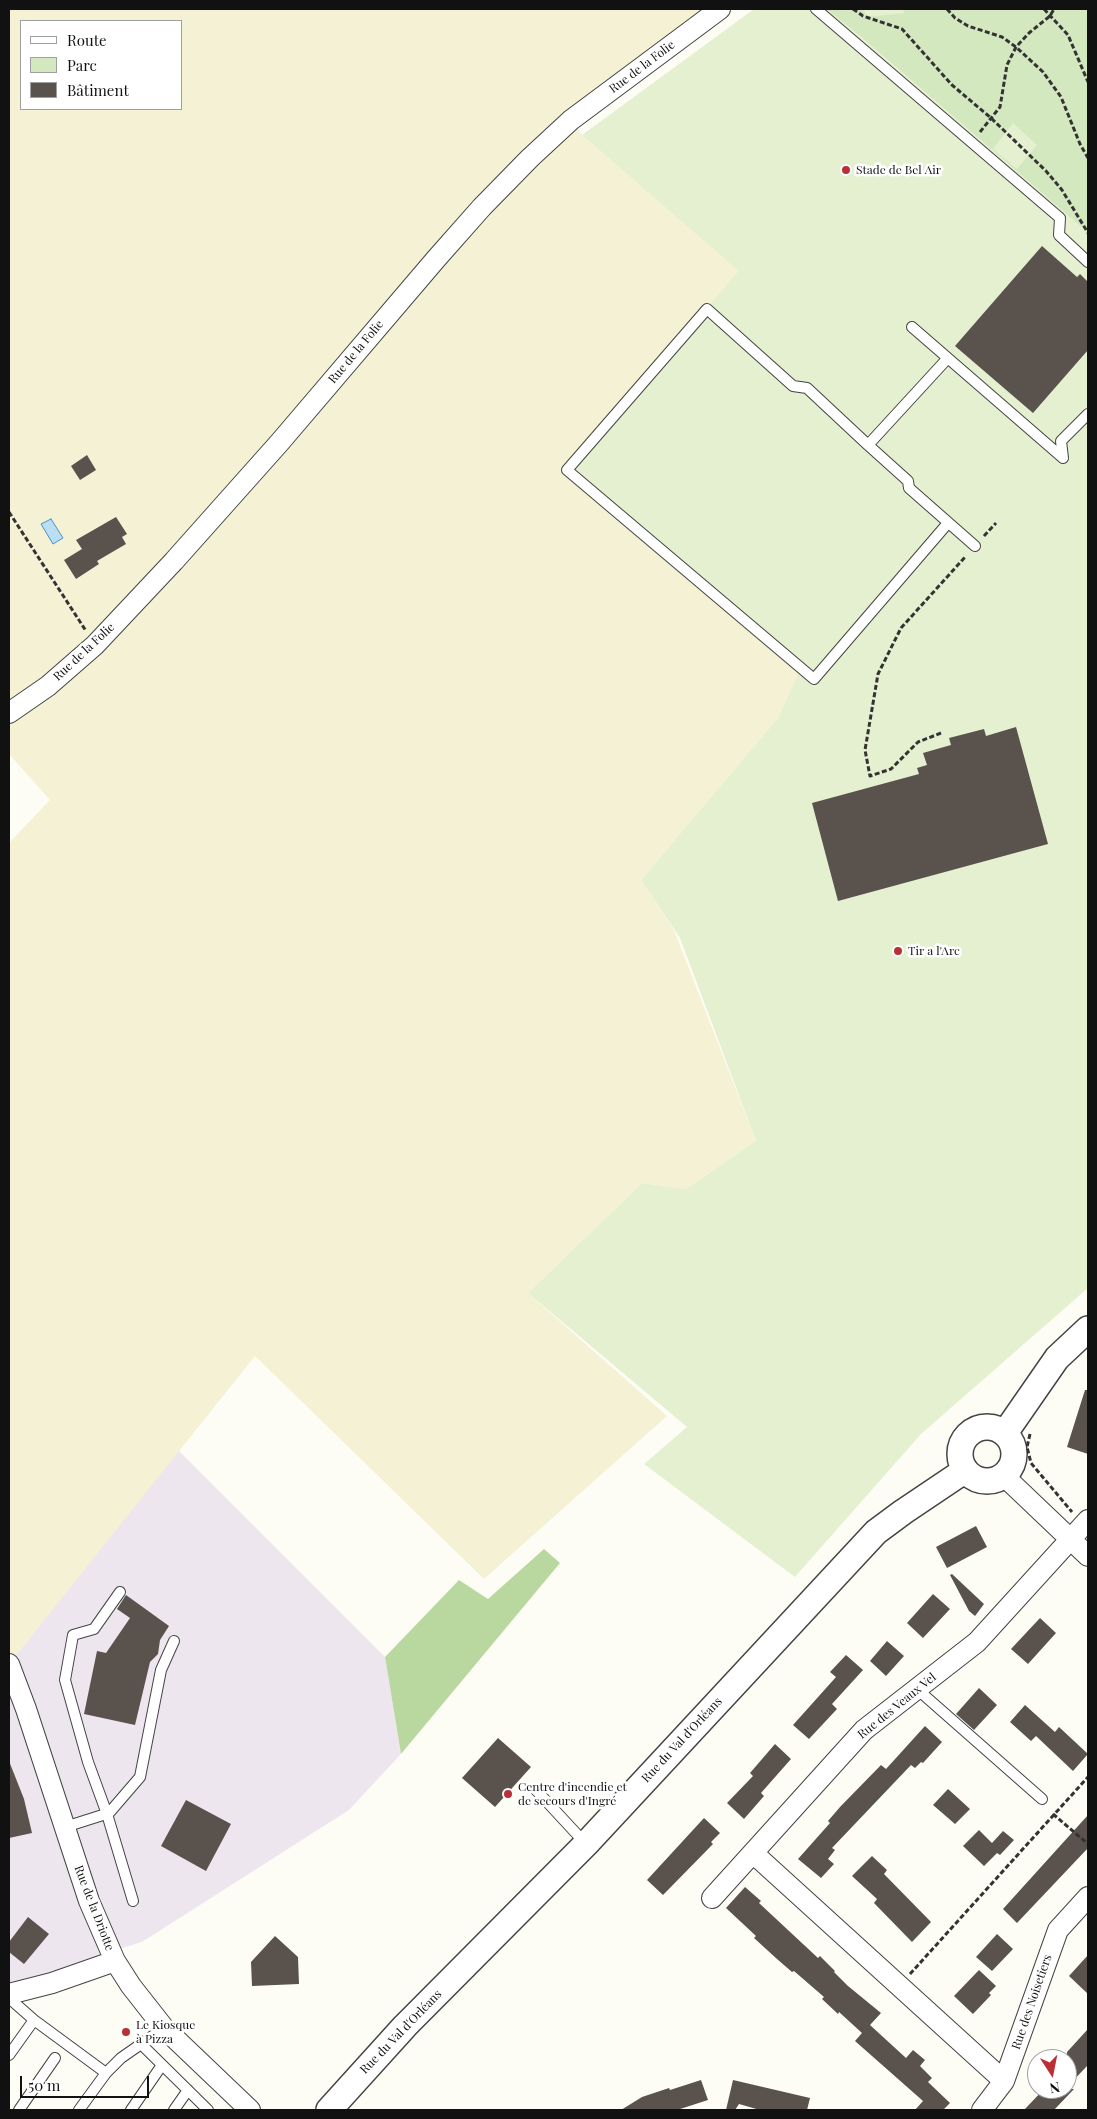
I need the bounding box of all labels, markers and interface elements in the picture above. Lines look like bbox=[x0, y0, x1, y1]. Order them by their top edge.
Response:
legend bbox=[20, 20, 182, 110]
text: Route bbox=[67, 30, 107, 50]
street label: Rue de la Folie bbox=[606, 38, 678, 96]
text: Parc bbox=[67, 55, 97, 75]
text: Bâtiment bbox=[67, 80, 129, 100]
place label: Stade de Bel Air bbox=[856, 163, 941, 177]
marker: Stade de Bel Air bbox=[840, 164, 852, 176]
street label: Rue de la Folie bbox=[325, 317, 387, 387]
street label: Rue de la Folie bbox=[50, 620, 118, 684]
place label: Tir a l'Arc bbox=[908, 944, 960, 958]
marker: Tir a l'Arc bbox=[892, 945, 904, 957]
street label: Rue des Veaux Vel bbox=[855, 1670, 939, 1742]
street label: Rue du Val d'Orléans bbox=[639, 1694, 725, 1786]
place label: Centre d'incendie et de secours d'Ingré bbox=[518, 1780, 627, 1808]
marker: Centre d'incendie et de secours d'Ingré bbox=[502, 1788, 514, 1800]
street label: Rue de la Driotte bbox=[71, 1863, 117, 1953]
street label: Rue des Noisetiers bbox=[1009, 1953, 1055, 2051]
street label: Rue du Val d'Orléans bbox=[357, 1987, 445, 2077]
place label: Le Kiosque à Pizza bbox=[136, 2018, 195, 2046]
marker: Le Kiosque à Pizza bbox=[120, 2026, 132, 2038]
north arrow bbox=[1027, 2049, 1077, 2099]
scale bar bbox=[22, 2066, 151, 2098]
text: 50 m bbox=[28, 2075, 60, 2095]
text: N bbox=[1048, 2078, 1062, 2099]

